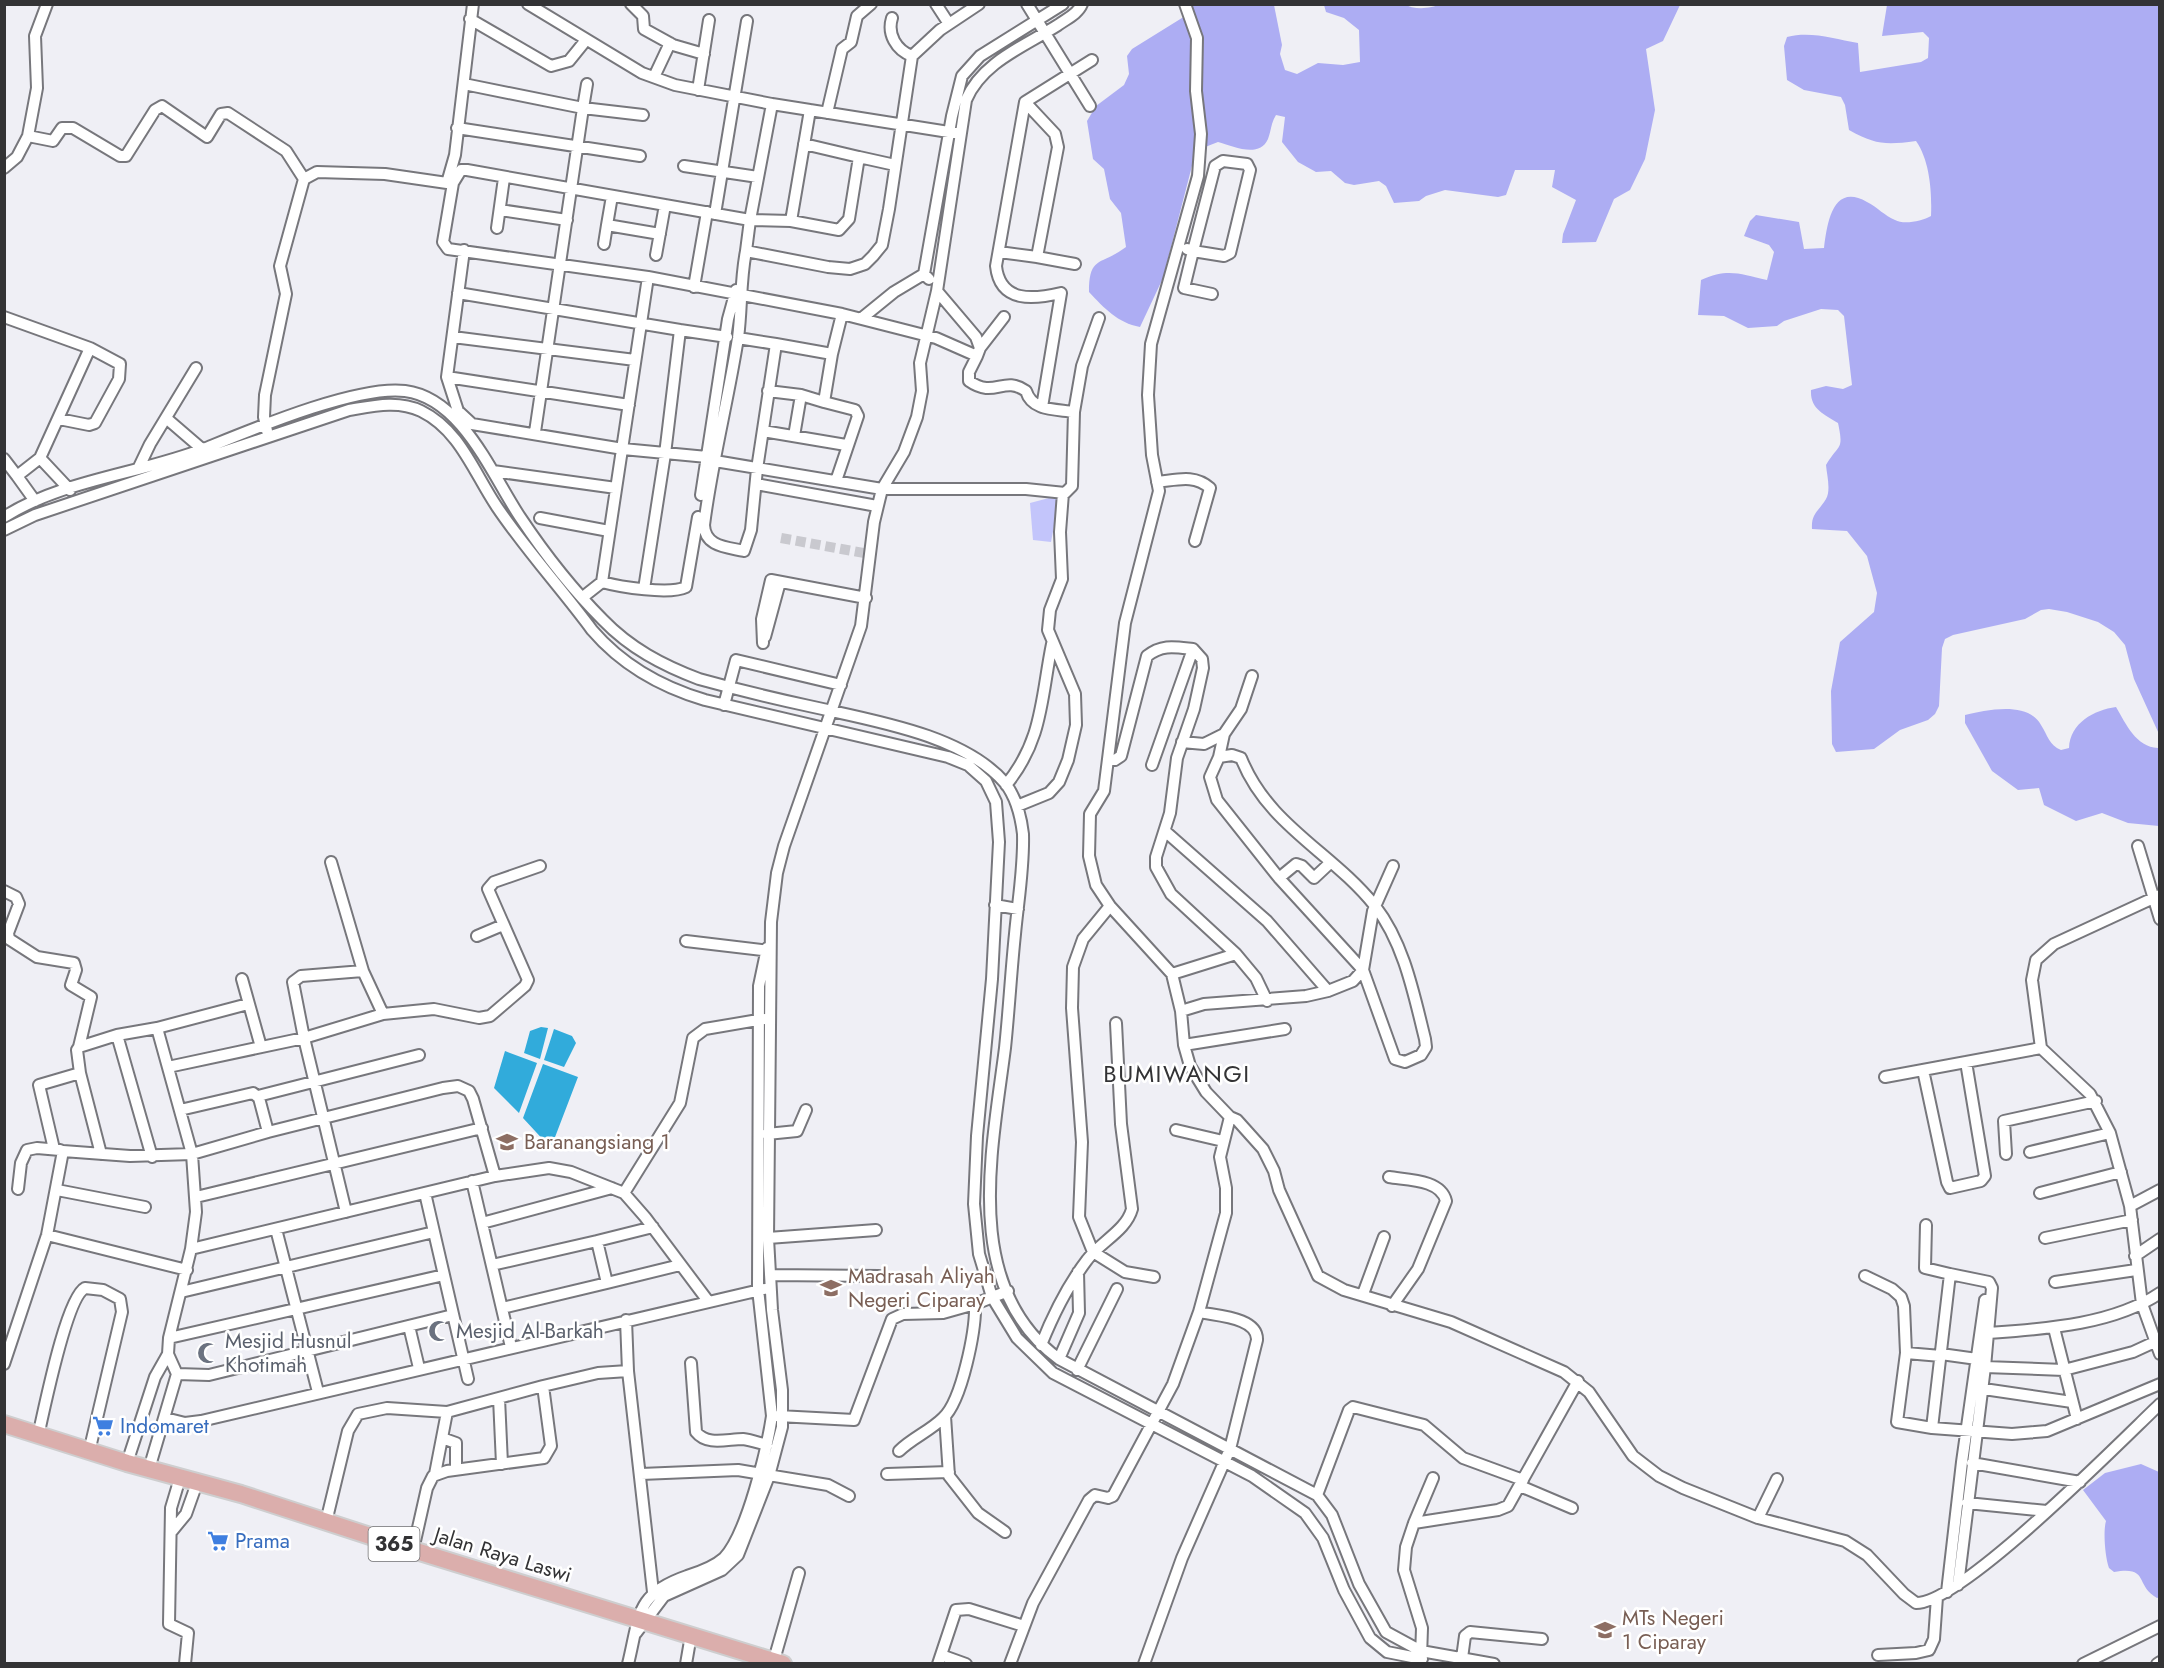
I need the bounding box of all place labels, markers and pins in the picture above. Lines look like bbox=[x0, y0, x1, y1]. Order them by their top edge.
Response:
place label: Baranangsiang 1 bbox=[524, 1127, 670, 1157]
school or university icon: Baranangsiang 1 bbox=[495, 1130, 519, 1154]
place label: Madrasah Aliyah Negeri Ciparay bbox=[848, 1261, 995, 1315]
school or university icon: Madrasah Aliyah Negeri Ciparay bbox=[819, 1276, 843, 1300]
place label: Mesjid Al-Barkah bbox=[456, 1316, 604, 1346]
mosque icon: Mesjid Al-Barkah bbox=[427, 1319, 451, 1343]
place label: Mesjid Husnul Khotimah bbox=[225, 1326, 352, 1380]
mosque icon: Mesjid Husnul Khotimah bbox=[196, 1341, 220, 1365]
place label: Indomaret bbox=[120, 1411, 209, 1441]
supermarket icon: Indomaret bbox=[91, 1414, 115, 1438]
place label: Prama bbox=[235, 1526, 290, 1556]
supermarket icon: Prama bbox=[206, 1529, 230, 1553]
place label: MTs Negeri 1 Ciparay bbox=[1622, 1603, 1724, 1657]
school or university icon: MTs Negeri 1 Ciparay bbox=[1593, 1618, 1617, 1642]

